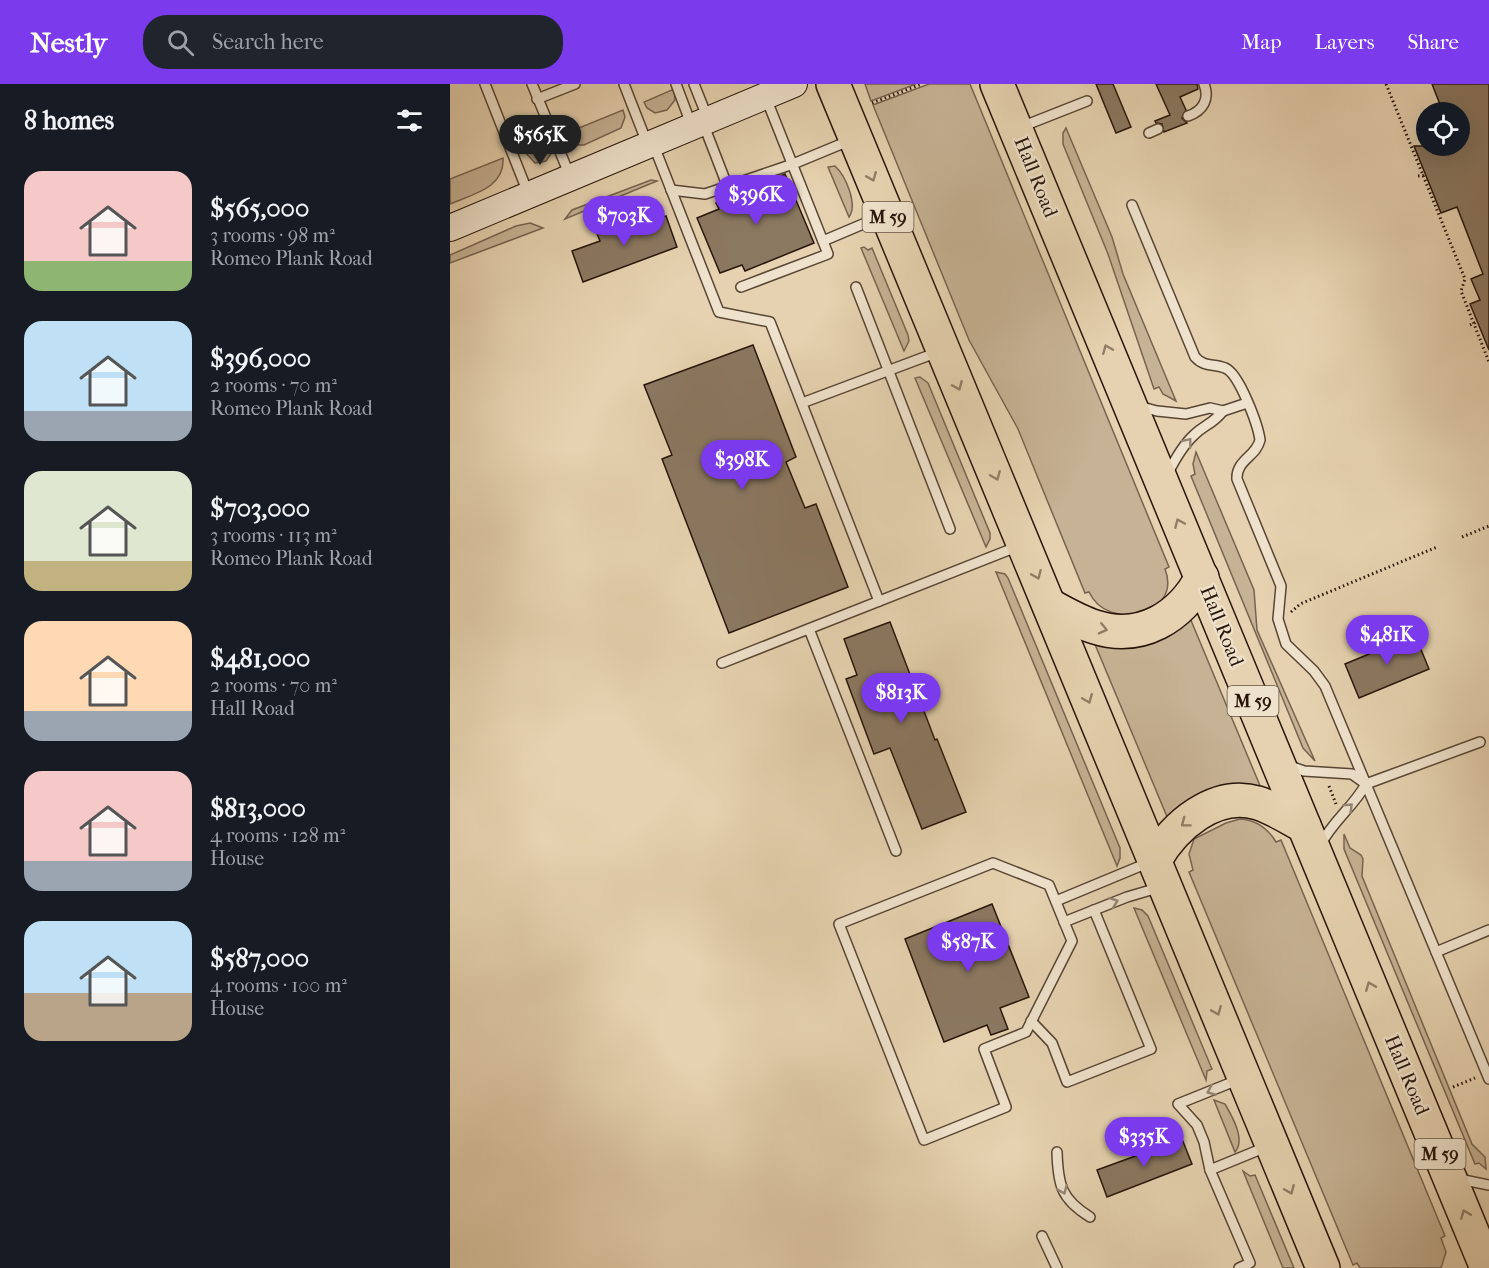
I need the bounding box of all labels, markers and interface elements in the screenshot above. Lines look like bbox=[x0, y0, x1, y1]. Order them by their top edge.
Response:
search box bbox=[143, 15, 563, 69]
text: Nestly bbox=[30, 26, 107, 59]
icon: search bbox=[164, 26, 197, 59]
text: Search here bbox=[212, 29, 324, 55]
text: Map bbox=[1241, 30, 1282, 54]
text: Layers bbox=[1315, 30, 1374, 54]
text: Share bbox=[1407, 30, 1459, 54]
map controls bbox=[1416, 102, 1470, 156]
button: locate bbox=[1416, 102, 1470, 156]
icon: filters bbox=[393, 104, 426, 137]
text: 8 homes bbox=[24, 105, 114, 136]
pin: $565K bbox=[498, 115, 582, 166]
text: $565K bbox=[513, 123, 567, 146]
street label: Hall Road bbox=[1009, 133, 1063, 222]
one-way arrow bbox=[865, 171, 877, 182]
pin: $396K bbox=[714, 175, 798, 226]
text: $396K bbox=[728, 183, 784, 206]
text: $565,000 bbox=[210, 193, 309, 224]
icon: home bbox=[72, 195, 144, 267]
pin: $703K bbox=[582, 196, 666, 247]
road number: M 59 bbox=[862, 202, 914, 232]
text: $703K bbox=[597, 204, 651, 227]
text: 3 rooms · 98 m² bbox=[210, 224, 335, 247]
text: Romeo Plank Road bbox=[210, 247, 373, 270]
text: $396,000 bbox=[210, 343, 311, 374]
icon: home bbox=[72, 345, 144, 417]
one-way arrow bbox=[1102, 345, 1114, 356]
text: 2 rooms · 70 m² bbox=[210, 374, 337, 397]
one-way arrow bbox=[951, 379, 963, 390]
text: Romeo Plank Road bbox=[210, 397, 373, 420]
one-way arrow bbox=[1180, 438, 1191, 449]
pin: $398K bbox=[700, 440, 784, 491]
text: $398K bbox=[715, 448, 769, 471]
one-way arrow bbox=[989, 470, 1001, 481]
text: $703,000 bbox=[210, 493, 310, 524]
icon: home bbox=[72, 495, 144, 567]
one-way arrow bbox=[1174, 518, 1186, 529]
text: 3 rooms · 113 m² bbox=[210, 524, 337, 547]
text: Romeo Plank Road bbox=[210, 547, 373, 570]
one-way arrow bbox=[1030, 569, 1042, 580]
street label: Hall Road bbox=[1195, 582, 1249, 671]
pin: $481K bbox=[1345, 615, 1429, 666]
one-way arrow bbox=[1097, 621, 1107, 634]
text: $481K bbox=[1360, 623, 1414, 646]
text: $481,000 bbox=[210, 643, 310, 674]
icon: home bbox=[72, 645, 144, 717]
pin: $813K bbox=[859, 673, 943, 724]
text: 2 rooms · 70 m² bbox=[210, 674, 337, 697]
text: $813K bbox=[876, 681, 926, 704]
road number: M 59 bbox=[1228, 686, 1278, 716]
one-way arrow bbox=[1081, 692, 1093, 703]
text: Hall Road bbox=[210, 697, 295, 720]
text: $813,000 bbox=[210, 793, 306, 824]
icon: home bbox=[72, 795, 144, 867]
one-way arrow bbox=[1342, 803, 1352, 814]
one-way arrow bbox=[1181, 816, 1192, 827]
text: 4 rooms · 128 m² bbox=[210, 824, 345, 847]
text: House bbox=[210, 847, 264, 870]
one-way arrow bbox=[1108, 897, 1119, 909]
pin: $587K bbox=[926, 922, 1010, 973]
text: $587K bbox=[941, 930, 995, 953]
text: $587,000 bbox=[210, 943, 309, 974]
icon: home bbox=[72, 945, 144, 1017]
text: 4 rooms · 100 m² bbox=[210, 974, 347, 997]
one-way arrow bbox=[1364, 981, 1377, 991]
text: House bbox=[210, 997, 264, 1020]
one-way arrow bbox=[1210, 1005, 1222, 1016]
street label: Hall Road bbox=[1380, 1031, 1435, 1120]
one-way arrow bbox=[1207, 1084, 1218, 1096]
pin: $335K bbox=[1102, 1117, 1186, 1168]
text: $335K bbox=[1119, 1125, 1169, 1148]
road number: M 59 bbox=[1414, 1139, 1466, 1169]
one-way arrow bbox=[1056, 1183, 1068, 1194]
one-way arrow bbox=[1283, 1183, 1295, 1194]
one-way arrow bbox=[1460, 1209, 1472, 1220]

